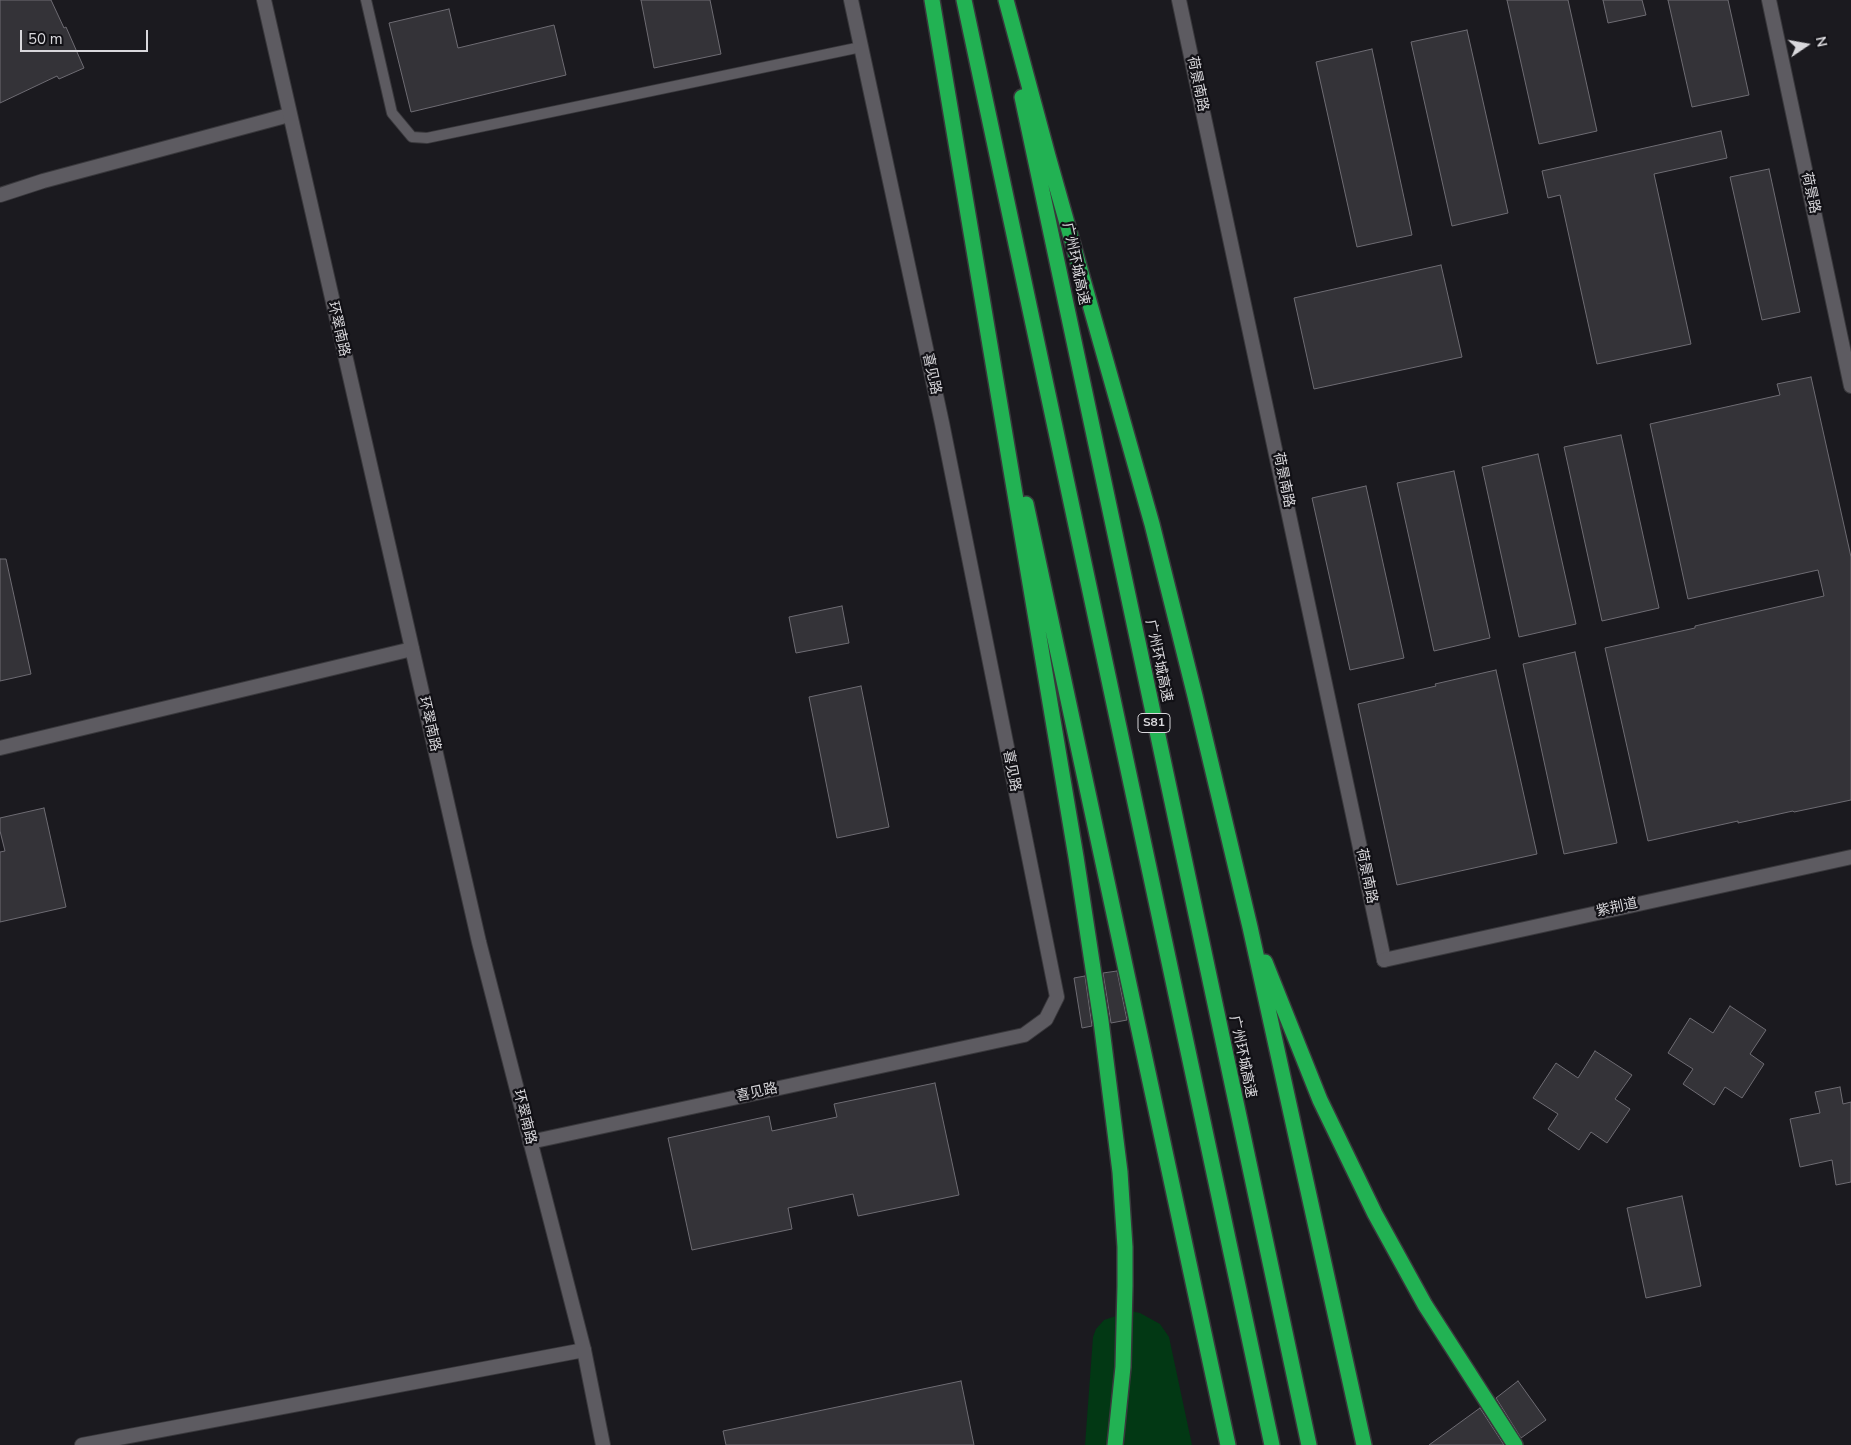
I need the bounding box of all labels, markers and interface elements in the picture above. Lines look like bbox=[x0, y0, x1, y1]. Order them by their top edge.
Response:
scale bar bbox=[22, 20, 150, 52]
north arrow bbox=[1781, 20, 1831, 70]
text: 50 m bbox=[28, 29, 63, 49]
text: N bbox=[1811, 35, 1832, 49]
street label: 荷景南路 bbox=[1183, 55, 1211, 113]
street label: 荷景路 bbox=[1797, 171, 1823, 215]
street label: 广州环城高速 bbox=[1058, 221, 1092, 307]
street label: 环翠南路 bbox=[324, 300, 352, 358]
street label: 喜见路 bbox=[918, 352, 944, 396]
street label: 荷景南路 bbox=[1269, 451, 1297, 509]
street label: 广州环城高速 bbox=[1141, 618, 1175, 704]
street label: 环翠南路 bbox=[415, 695, 443, 753]
road number: S81 bbox=[1138, 714, 1170, 732]
street label: 喜见路 bbox=[999, 749, 1023, 793]
street label: 荷景南路 bbox=[1352, 847, 1380, 905]
street label: 紫荆道 bbox=[1595, 895, 1639, 921]
street label: 广州环城高速 bbox=[1225, 1014, 1259, 1100]
street label: 喜见路 bbox=[735, 1080, 779, 1106]
street label: 环翠南路 bbox=[509, 1088, 539, 1146]

